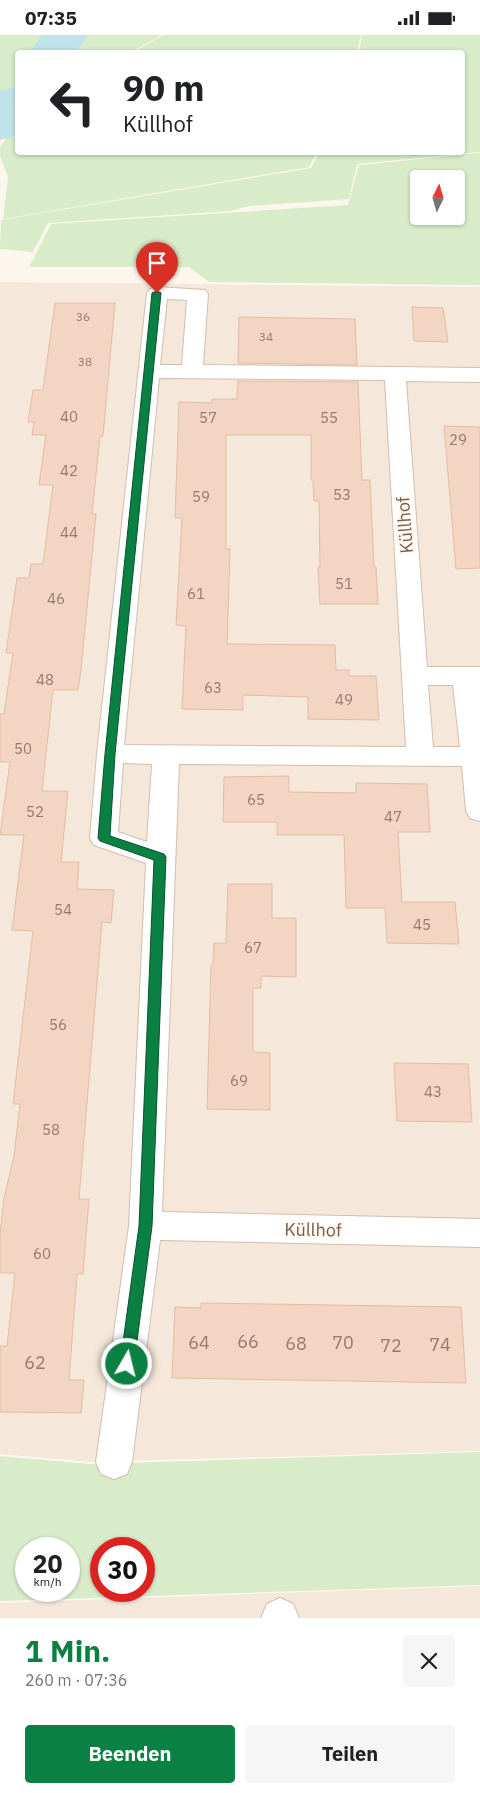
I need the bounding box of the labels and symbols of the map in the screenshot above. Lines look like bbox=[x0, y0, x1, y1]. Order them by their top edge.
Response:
north arrow bbox=[410, 170, 465, 225]
pin bbox=[136, 242, 178, 293]
house number: 36 bbox=[76, 309, 90, 324]
house number: 34 bbox=[259, 329, 273, 344]
house number: 38 bbox=[78, 354, 92, 369]
house number: 40 bbox=[60, 407, 78, 426]
house number: 57 bbox=[199, 408, 217, 427]
house number: 55 bbox=[320, 408, 338, 427]
house number: 29 bbox=[449, 430, 467, 449]
house number: 42 bbox=[60, 461, 78, 480]
house number: 53 bbox=[333, 485, 351, 504]
house number: 59 bbox=[192, 487, 210, 506]
street label: Küllhof bbox=[391, 496, 418, 554]
house number: 44 bbox=[60, 523, 78, 542]
house number: 51 bbox=[335, 574, 353, 593]
house number: 61 bbox=[187, 584, 205, 603]
house number: 46 bbox=[47, 589, 65, 608]
house number: 48 bbox=[36, 670, 54, 689]
house number: 63 bbox=[204, 678, 222, 697]
house number: 49 bbox=[335, 690, 353, 709]
house number: 50 bbox=[14, 739, 32, 758]
house number: 65 bbox=[247, 790, 265, 809]
house number: 52 bbox=[26, 802, 44, 821]
house number: 47 bbox=[384, 807, 402, 826]
house number: 54 bbox=[54, 900, 72, 919]
house number: 45 bbox=[413, 915, 431, 934]
house number: 67 bbox=[244, 938, 262, 957]
house number: 56 bbox=[49, 1015, 67, 1034]
house number: 69 bbox=[230, 1071, 248, 1090]
house number: 43 bbox=[424, 1082, 442, 1101]
house number: 58 bbox=[42, 1120, 60, 1139]
street label: Küllhof bbox=[284, 1218, 342, 1242]
house number: 60 bbox=[33, 1244, 51, 1263]
house number: 66 bbox=[237, 1330, 259, 1353]
house number: 64 bbox=[188, 1331, 210, 1354]
house number: 70 bbox=[332, 1331, 354, 1354]
house number: 68 bbox=[285, 1332, 307, 1355]
house number: 74 bbox=[429, 1333, 451, 1356]
house number: 72 bbox=[380, 1334, 402, 1357]
position arrow bbox=[100, 1337, 152, 1389]
house number: 62 bbox=[24, 1351, 46, 1374]
speed limit sign: 30 bbox=[90, 1537, 155, 1602]

